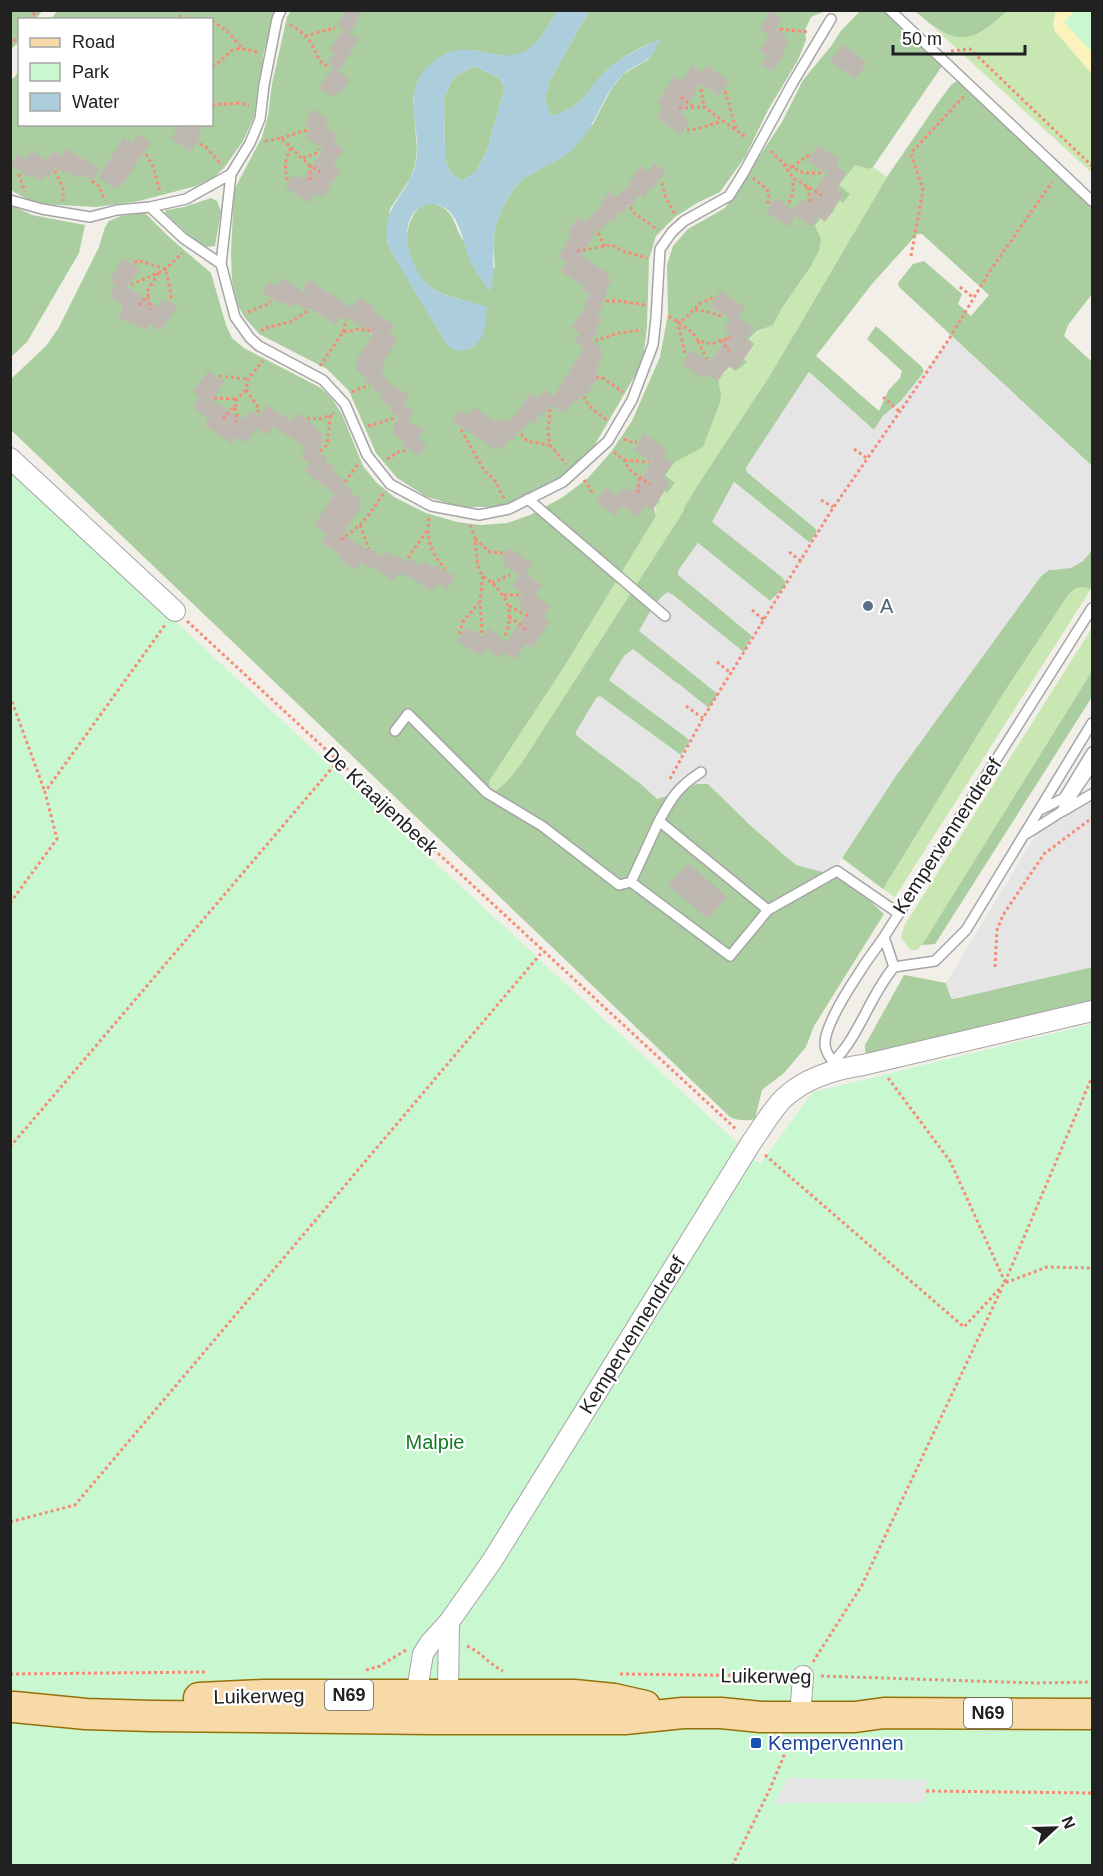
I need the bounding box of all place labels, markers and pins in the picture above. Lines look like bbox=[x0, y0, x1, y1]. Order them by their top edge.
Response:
place label: A bbox=[880, 595, 894, 617]
marker: A bbox=[861, 599, 875, 613]
place label: Kempervennen bbox=[768, 1732, 904, 1754]
marker: Kempervennen bbox=[749, 1736, 763, 1750]

